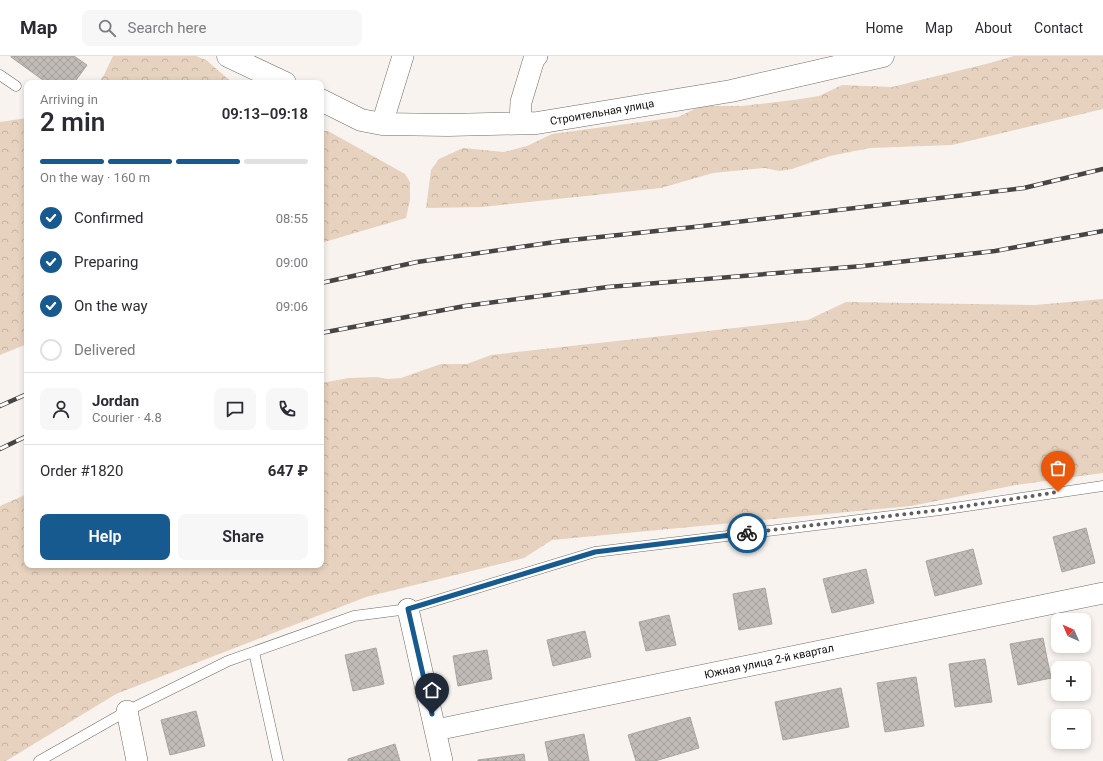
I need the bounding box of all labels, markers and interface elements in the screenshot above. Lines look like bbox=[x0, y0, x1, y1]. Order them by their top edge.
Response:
search box bbox=[82, 10, 362, 46]
text: Map bbox=[20, 16, 58, 39]
icon: search bbox=[96, 17, 118, 39]
text: Search here bbox=[128, 19, 206, 37]
text: Home bbox=[865, 20, 903, 36]
text: Map bbox=[925, 20, 953, 36]
text: About bbox=[975, 20, 1012, 36]
text: Contact bbox=[1034, 20, 1083, 36]
text: Arriving in bbox=[40, 92, 98, 107]
street label: Строительная улица bbox=[549, 97, 655, 128]
text: 09:13–09:18 bbox=[222, 105, 308, 123]
text: 2 min bbox=[40, 107, 105, 137]
text: On the way · 160 m bbox=[40, 170, 150, 185]
icon: check bbox=[40, 207, 62, 229]
text: Confirmed bbox=[74, 209, 144, 227]
text: 08:55 bbox=[276, 211, 308, 226]
icon: check bbox=[40, 251, 62, 273]
text: Preparing bbox=[74, 253, 138, 271]
text: 09:00 bbox=[276, 255, 308, 270]
icon: check bbox=[40, 295, 62, 317]
text: On the way bbox=[74, 297, 148, 315]
text: 09:06 bbox=[276, 299, 308, 314]
text: Delivered bbox=[74, 341, 136, 359]
button: person bbox=[40, 388, 82, 430]
button: chat bbox=[214, 388, 256, 430]
button: phone bbox=[266, 388, 308, 430]
text: Jordan bbox=[92, 392, 139, 410]
text: Courier · 4.8 bbox=[92, 410, 162, 425]
pin bbox=[1041, 451, 1075, 492]
icon: bag bbox=[1047, 457, 1069, 479]
text: Order #1820 bbox=[40, 462, 123, 480]
text: 647 ₽ bbox=[268, 462, 308, 480]
courier bbox=[727, 513, 767, 553]
button: Help bbox=[40, 514, 170, 560]
button: Share bbox=[178, 514, 308, 560]
icon: bike bbox=[736, 522, 758, 544]
north arrow bbox=[1051, 613, 1091, 653]
map controls bbox=[1051, 613, 1091, 749]
street label: Южная улица 2-й квартал bbox=[703, 641, 835, 682]
button: + bbox=[1051, 661, 1091, 701]
pin bbox=[415, 673, 449, 714]
icon: home bbox=[421, 679, 443, 701]
button: − bbox=[1051, 709, 1091, 749]

